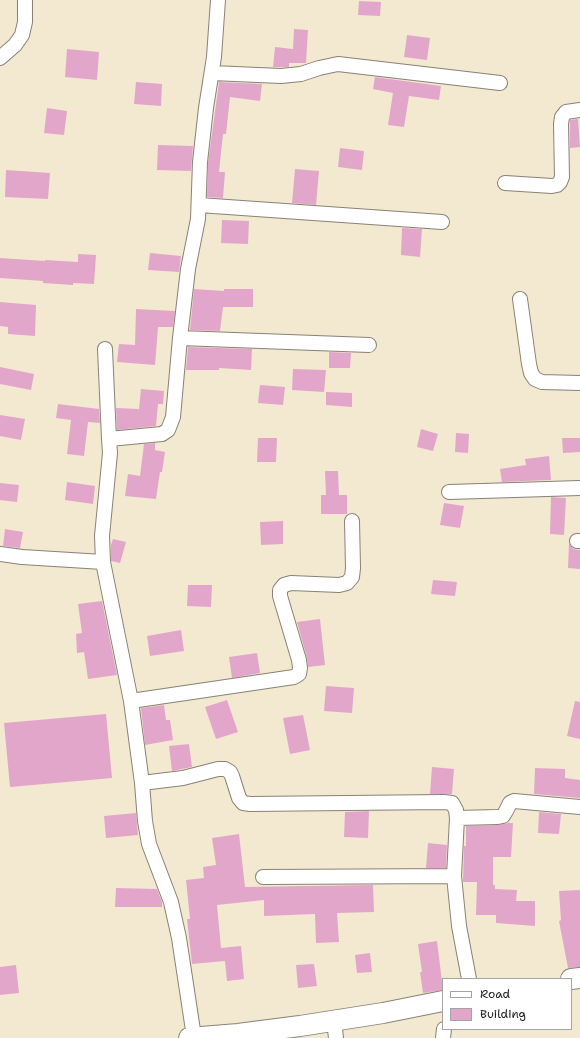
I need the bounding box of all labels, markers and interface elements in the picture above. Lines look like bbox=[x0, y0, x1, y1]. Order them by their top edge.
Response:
legend bbox=[442, 978, 572, 1030]
text: Road bbox=[480, 986, 510, 1002]
text: Building bbox=[480, 1006, 526, 1022]

